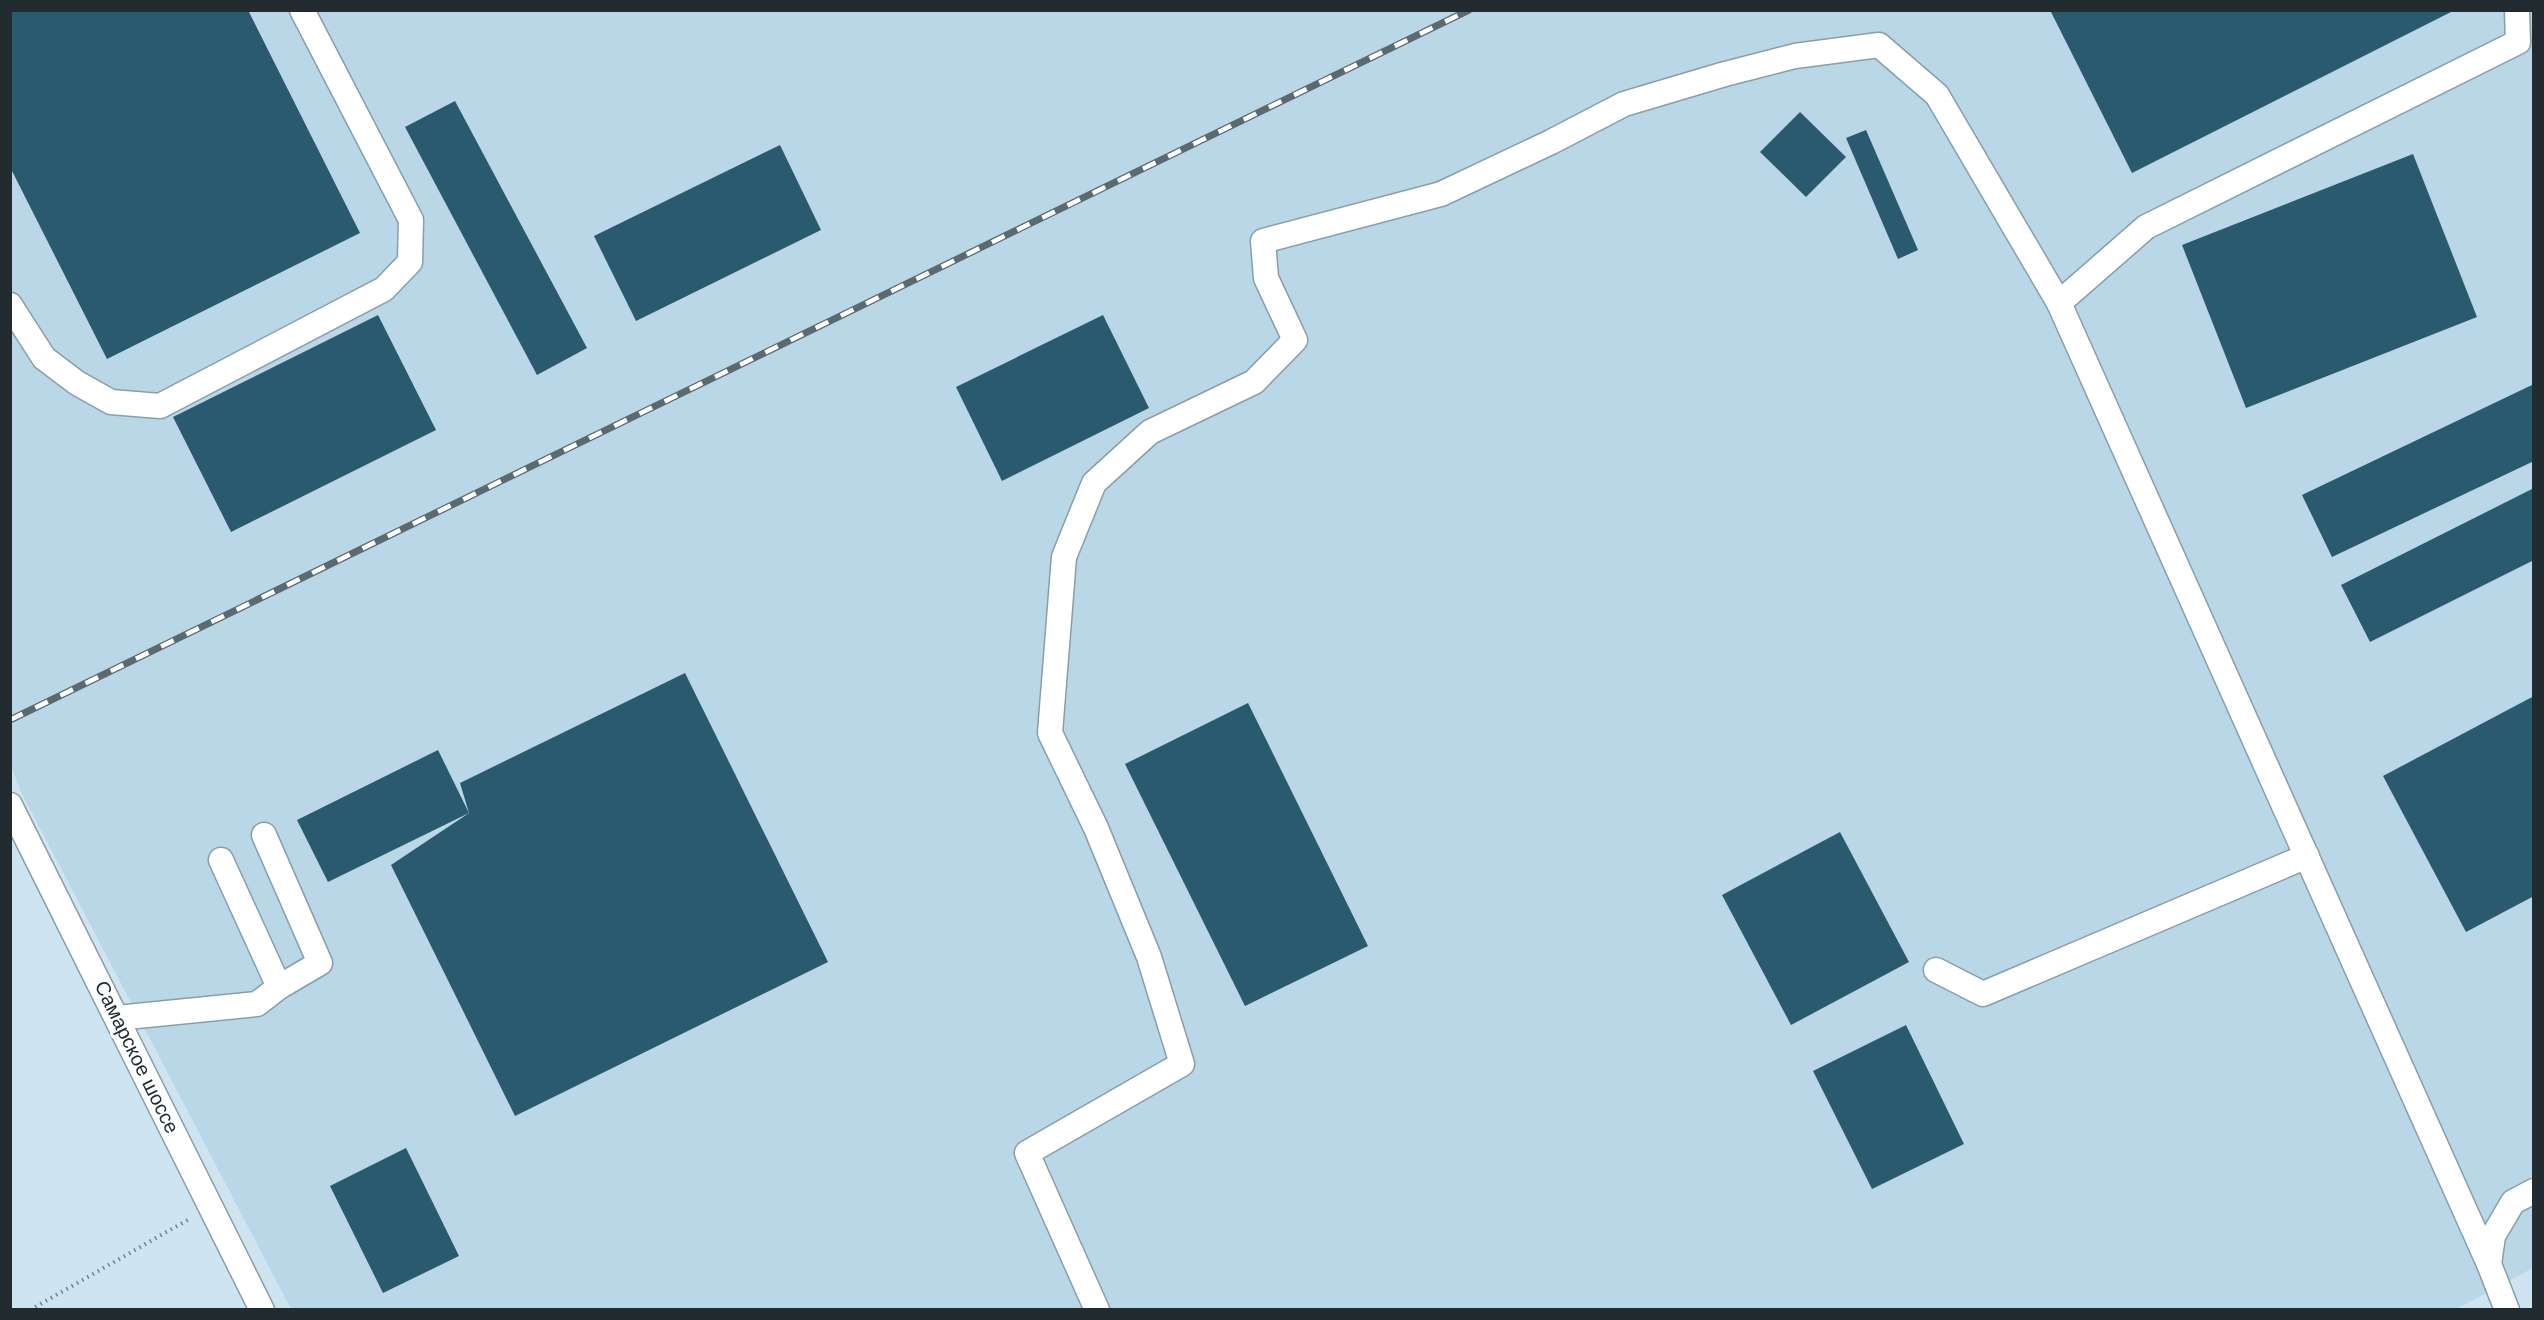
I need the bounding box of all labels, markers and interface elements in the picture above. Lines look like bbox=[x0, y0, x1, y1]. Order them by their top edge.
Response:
street label: Самарское шоссе bbox=[91, 977, 183, 1137]

